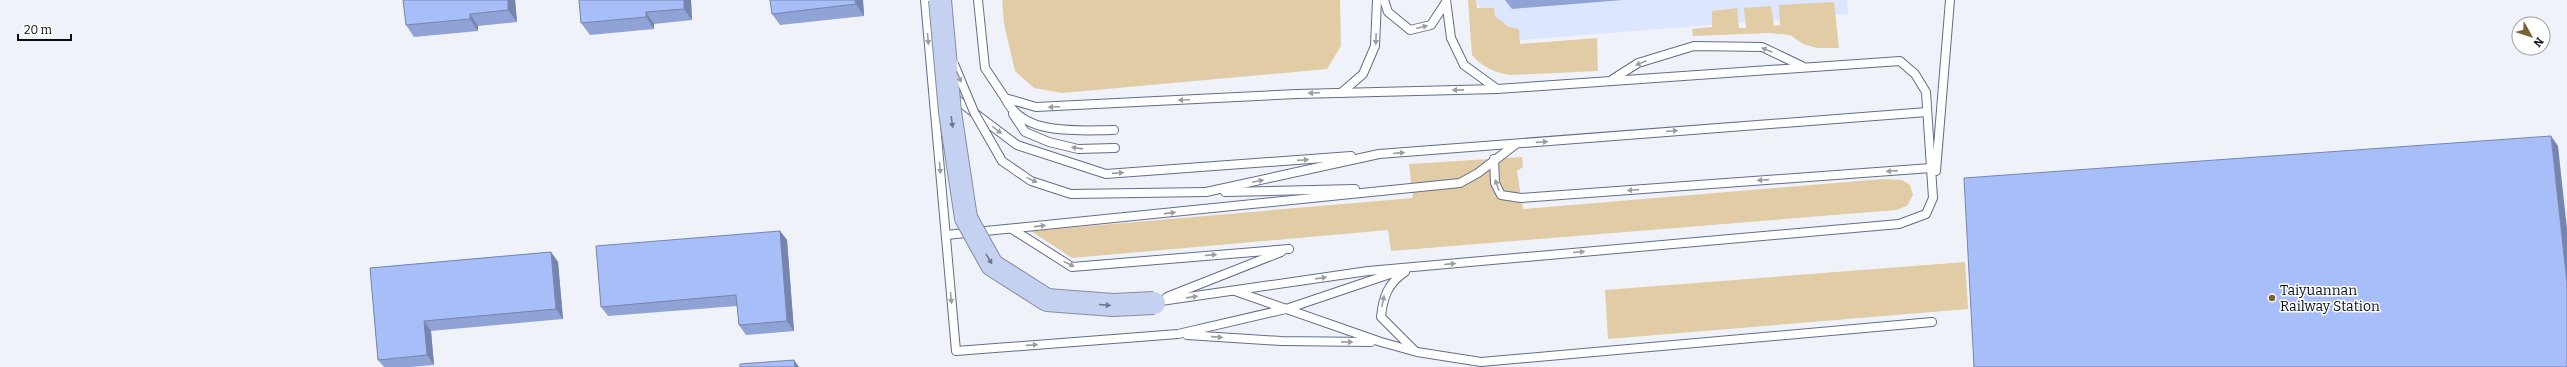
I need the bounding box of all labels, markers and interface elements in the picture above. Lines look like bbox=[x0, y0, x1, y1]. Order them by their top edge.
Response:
scale bar bbox=[18, 16, 71, 42]
north arrow bbox=[2511, 16, 2551, 56]
text: 20 m bbox=[24, 23, 53, 37]
one-way arrow bbox=[1416, 24, 1428, 30]
one-way arrow bbox=[925, 33, 932, 45]
one-way arrow bbox=[1372, 33, 1379, 45]
text: N bbox=[2530, 35, 2546, 50]
one-way arrow bbox=[1762, 47, 1773, 53]
one-way arrow bbox=[1634, 60, 1646, 66]
one-way arrow bbox=[956, 72, 962, 83]
one-way arrow bbox=[1452, 86, 1464, 93]
one-way arrow bbox=[1308, 90, 1320, 97]
one-way arrow bbox=[1178, 96, 1190, 103]
one-way arrow bbox=[1048, 103, 1060, 110]
one-way arrow bbox=[949, 116, 955, 129]
one-way arrow bbox=[992, 126, 1002, 134]
one-way arrow bbox=[1666, 128, 1678, 135]
one-way arrow bbox=[1536, 138, 1548, 145]
one-way arrow bbox=[1070, 145, 1083, 151]
one-way arrow bbox=[1393, 149, 1405, 156]
one-way arrow bbox=[1297, 156, 1309, 163]
one-way arrow bbox=[937, 162, 943, 174]
one-way arrow bbox=[1886, 167, 1898, 174]
one-way arrow bbox=[1112, 169, 1124, 176]
one-way arrow bbox=[1026, 177, 1038, 183]
one-way arrow bbox=[1757, 177, 1769, 184]
one-way arrow bbox=[1252, 178, 1264, 184]
one-way arrow bbox=[1494, 178, 1500, 190]
one-way arrow bbox=[1627, 186, 1639, 193]
one-way arrow bbox=[1164, 209, 1176, 216]
one-way arrow bbox=[1034, 222, 1046, 229]
one-way arrow bbox=[1573, 249, 1585, 256]
one-way arrow bbox=[1205, 252, 1217, 259]
one-way arrow bbox=[985, 254, 993, 264]
one-way arrow bbox=[1444, 260, 1456, 267]
one-way arrow bbox=[1063, 261, 1074, 267]
one-way arrow bbox=[1315, 275, 1327, 281]
place label: Taiyuannan Railway Station bbox=[2280, 282, 2380, 315]
one-way arrow bbox=[948, 292, 955, 304]
marker: Taiyuannan Railway Station bbox=[2267, 293, 2277, 303]
one-way arrow bbox=[1186, 294, 1198, 300]
one-way arrow bbox=[1380, 295, 1386, 308]
one-way arrow bbox=[1099, 301, 1111, 308]
one-way arrow bbox=[1211, 333, 1223, 340]
one-way arrow bbox=[1341, 339, 1354, 345]
one-way arrow bbox=[1026, 342, 1038, 349]

